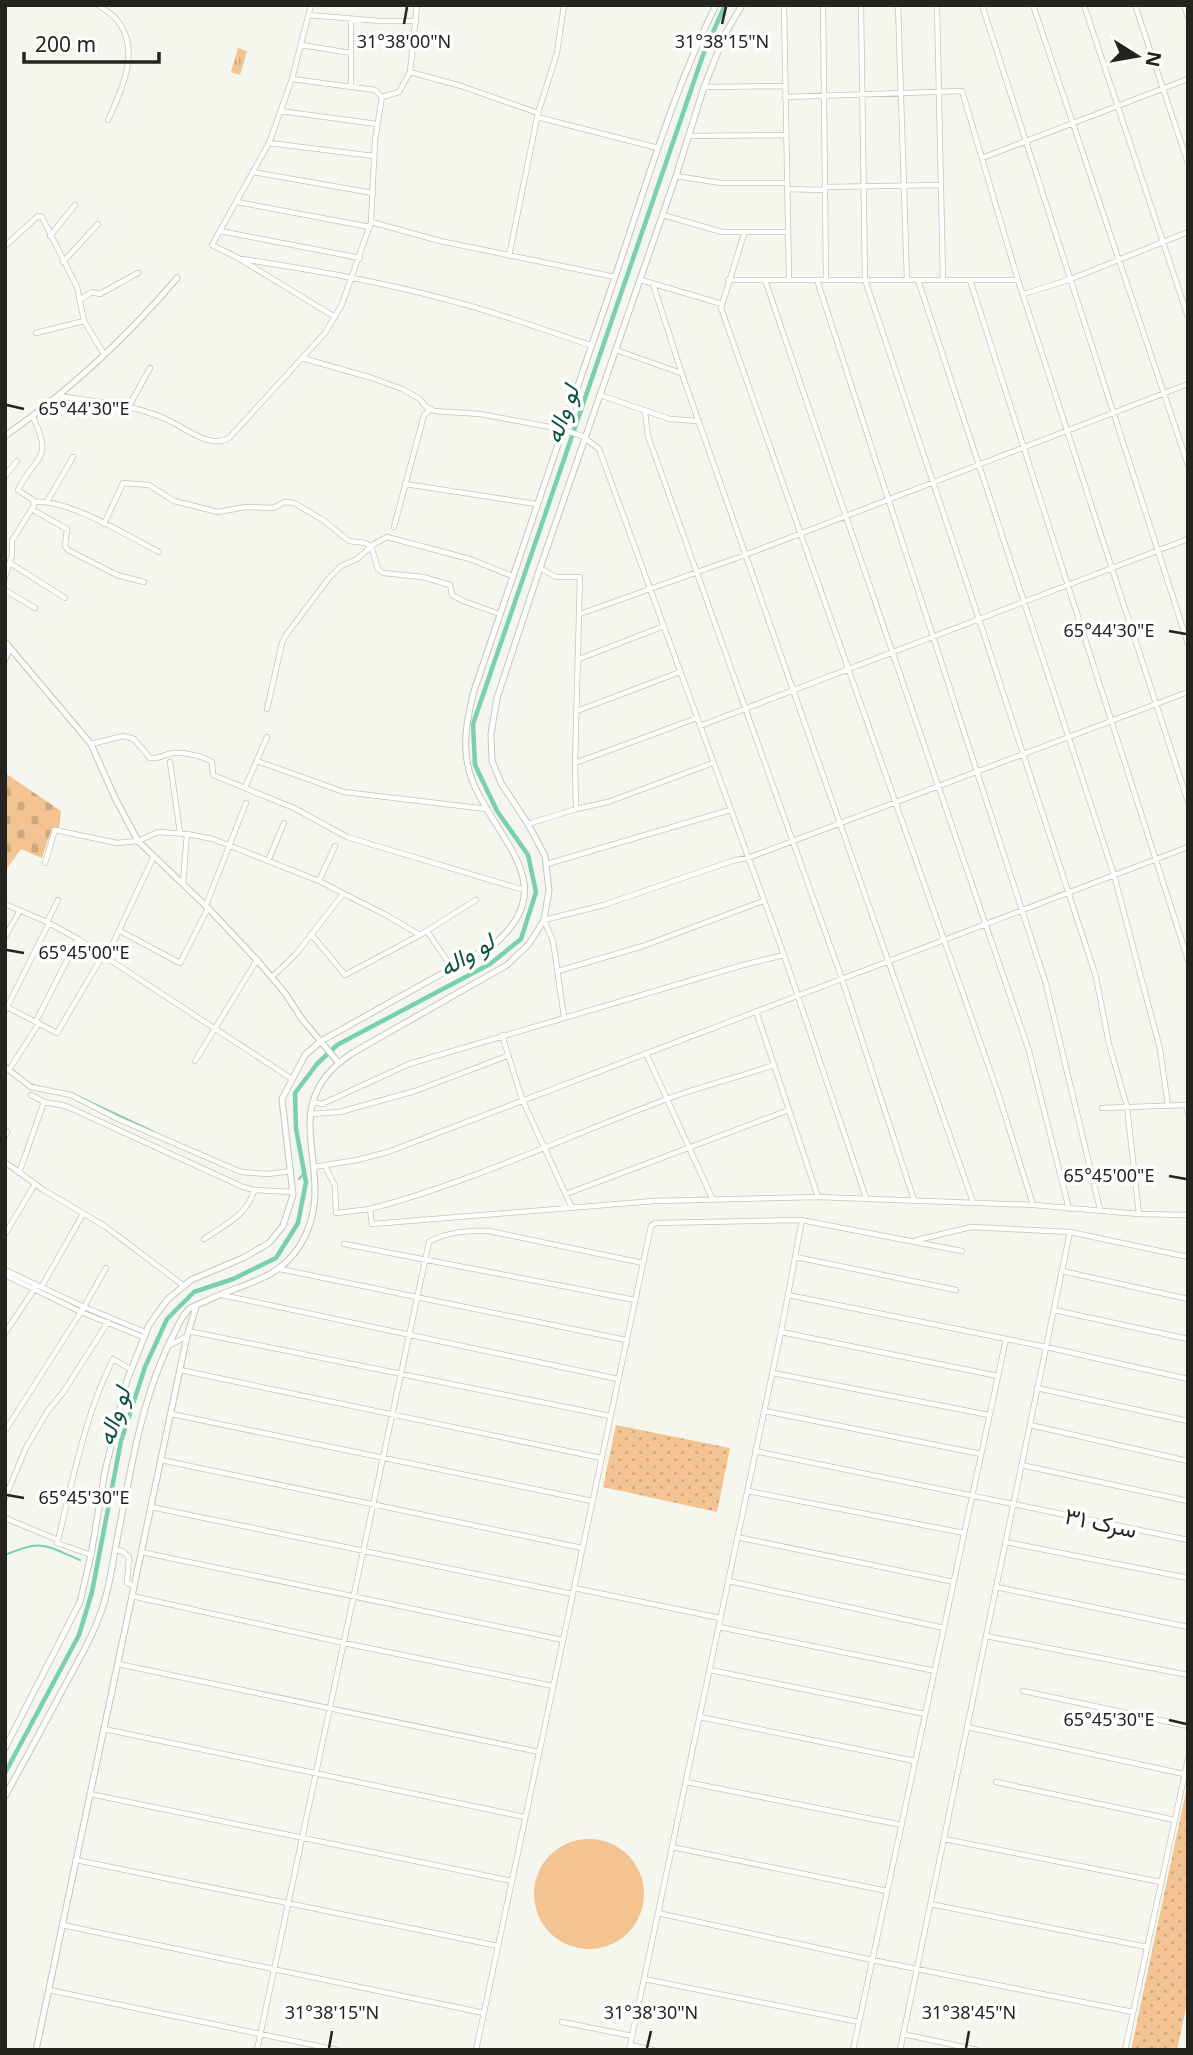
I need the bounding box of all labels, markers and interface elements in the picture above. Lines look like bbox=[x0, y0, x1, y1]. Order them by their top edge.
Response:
scale bar bbox=[24, 21, 159, 65]
north arrow bbox=[1102, 21, 1172, 91]
text: 31°38'00"N bbox=[357, 29, 451, 53]
text: 31°38'15"N bbox=[675, 29, 769, 53]
text: 200 m bbox=[35, 30, 96, 58]
text: N bbox=[1139, 49, 1168, 69]
water label: لو واله bbox=[536, 378, 587, 447]
text: 65°44'30"E bbox=[39, 396, 129, 420]
text: 65°44'30"E bbox=[1064, 618, 1154, 642]
water label: لو واله bbox=[432, 923, 503, 983]
text: 65°45'00"E bbox=[39, 940, 129, 964]
text: 65°45'00"E bbox=[1064, 1163, 1154, 1187]
water label: لو واله bbox=[88, 1380, 139, 1449]
text: 65°45'30"E bbox=[39, 1485, 129, 1509]
street label: سرک ۳۱ bbox=[1062, 1499, 1140, 1545]
text: 65°45'30"E bbox=[1064, 1707, 1154, 1731]
text: 31°38'15"N bbox=[285, 2000, 379, 2024]
text: 31°38'30"N bbox=[604, 2000, 698, 2024]
text: 31°38'45"N bbox=[922, 2000, 1016, 2024]

